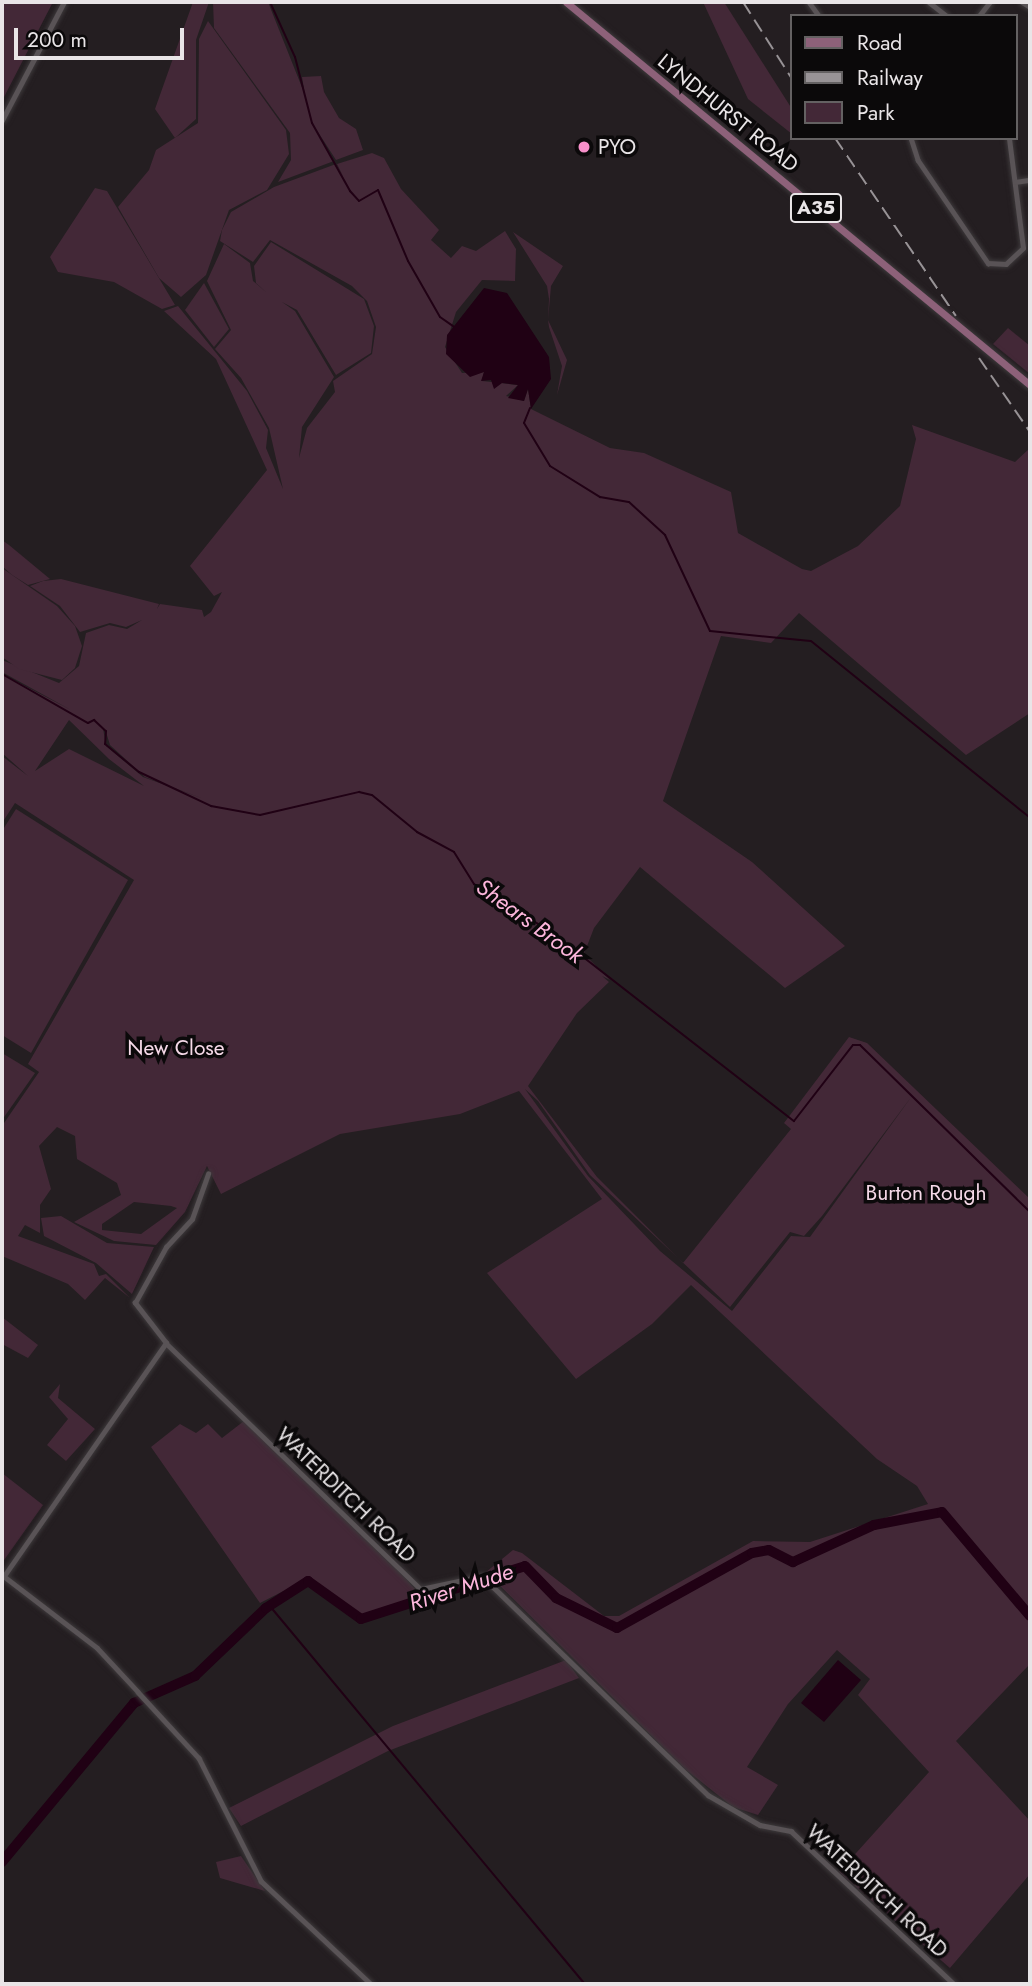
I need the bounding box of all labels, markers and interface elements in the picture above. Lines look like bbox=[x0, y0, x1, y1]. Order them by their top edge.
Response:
scale bar bbox=[18, 14, 187, 58]
legend bbox=[790, 14, 1018, 140]
text: 200 m bbox=[27, 25, 87, 55]
text: Road bbox=[857, 28, 902, 58]
street label: LYNDHURST ROAD bbox=[653, 49, 803, 177]
text: Railway bbox=[857, 63, 923, 93]
text: Park bbox=[857, 98, 894, 128]
place label: PYO bbox=[598, 134, 636, 160]
marker: PYO bbox=[576, 139, 592, 155]
road number: A35 bbox=[790, 192, 842, 224]
water label: Shears Brook bbox=[471, 873, 589, 969]
park label: New Close bbox=[127, 1035, 225, 1061]
park label: Burton Rough bbox=[865, 1180, 987, 1206]
street label: WATERDITCH ROAD bbox=[271, 1422, 421, 1568]
water label: River Mude bbox=[405, 1557, 517, 1617]
street label: WATERDITCH ROAD bbox=[801, 1819, 953, 1963]

